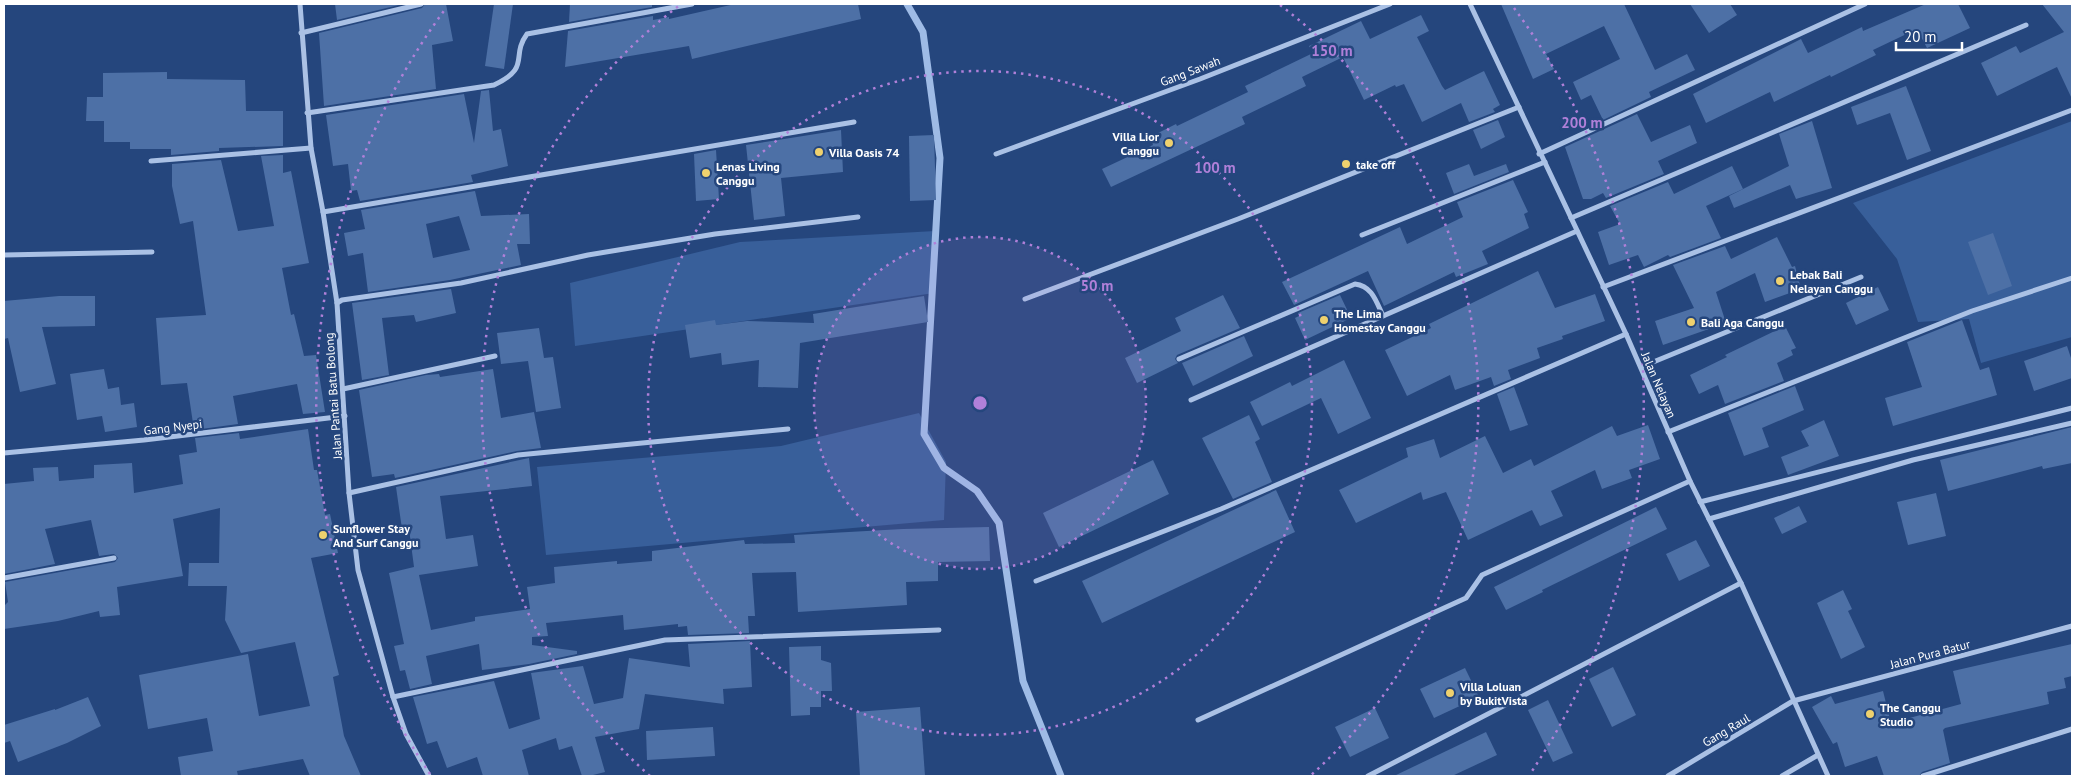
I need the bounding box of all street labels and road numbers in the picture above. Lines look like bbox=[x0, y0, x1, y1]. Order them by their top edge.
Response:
street label: Gang Sawah bbox=[1158, 53, 1222, 89]
street label: Jalan Pantai Batu Bolong bbox=[321, 332, 345, 461]
street label: Jalan Nelayan bbox=[1638, 349, 1680, 420]
street label: Gang Nyepi bbox=[143, 416, 203, 438]
street label: Jalan Pura Batur bbox=[1887, 636, 1972, 672]
street label: Gang Raul bbox=[1700, 710, 1753, 750]

